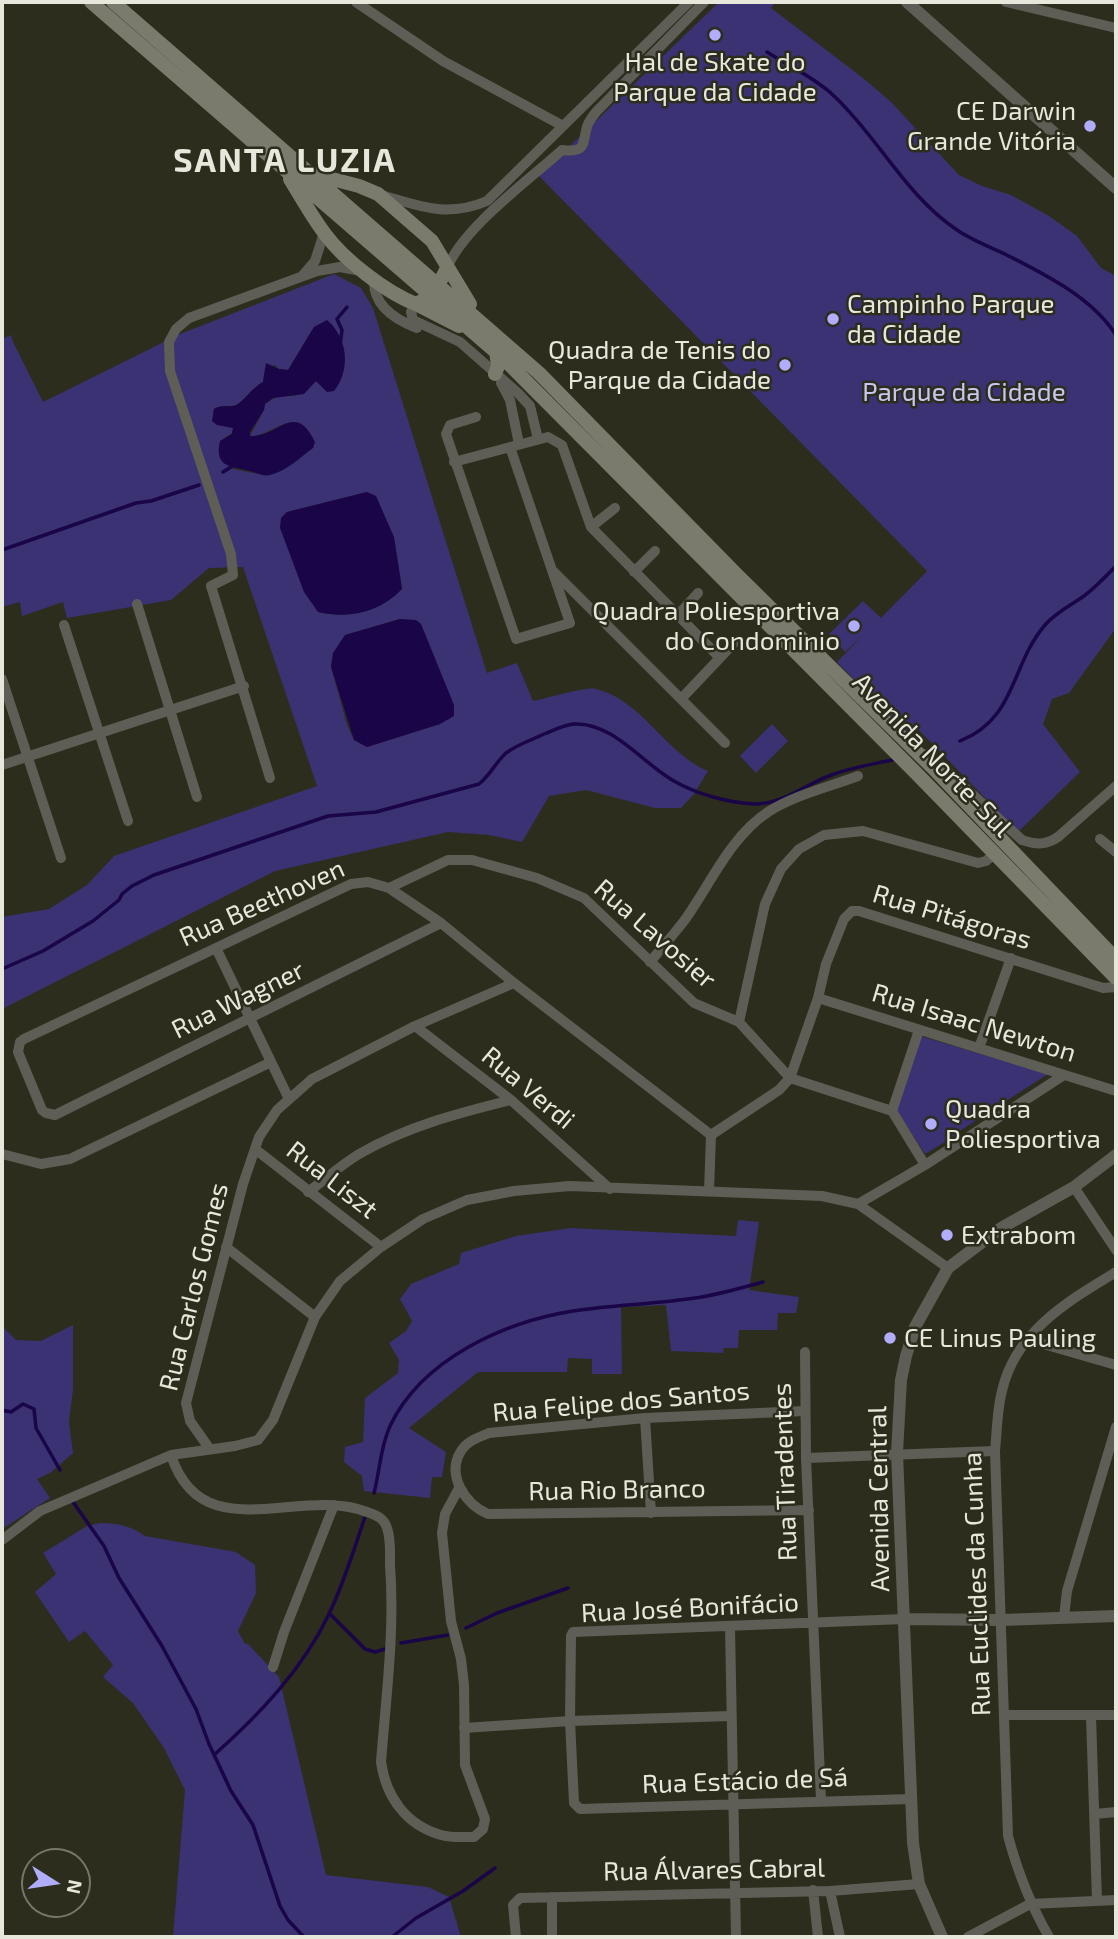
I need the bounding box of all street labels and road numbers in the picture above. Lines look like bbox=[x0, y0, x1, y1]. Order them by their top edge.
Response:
street label: Avenida Norte-Sul bbox=[846, 667, 1018, 843]
street label: Rua Beethoven bbox=[175, 853, 349, 953]
street label: Rua Lavosier bbox=[588, 873, 722, 995]
street label: Rua Pitágoras bbox=[869, 878, 1035, 956]
street label: Rua Wagner bbox=[167, 955, 309, 1045]
street label: Rua Isaac Newton bbox=[868, 977, 1080, 1069]
street label: Rua Verdi bbox=[475, 1040, 581, 1136]
street label: Rua Liszt bbox=[280, 1135, 384, 1225]
street label: Rua Carlos Gomes bbox=[153, 1180, 235, 1394]
street label: Rua Felipe dos Santos bbox=[491, 1375, 751, 1429]
street label: Rua Tiradentes bbox=[766, 1382, 804, 1562]
street label: Avenida Central bbox=[862, 1406, 896, 1592]
street label: Rua Euclides da Cunha bbox=[957, 1451, 997, 1717]
street label: Rua Rio Branco bbox=[528, 1473, 706, 1507]
street label: Rua José Bonifácio bbox=[580, 1587, 800, 1629]
street label: Rua Estácio de Sá bbox=[641, 1762, 849, 1800]
street label: Rua Álvares Cabral bbox=[603, 1852, 825, 1888]

